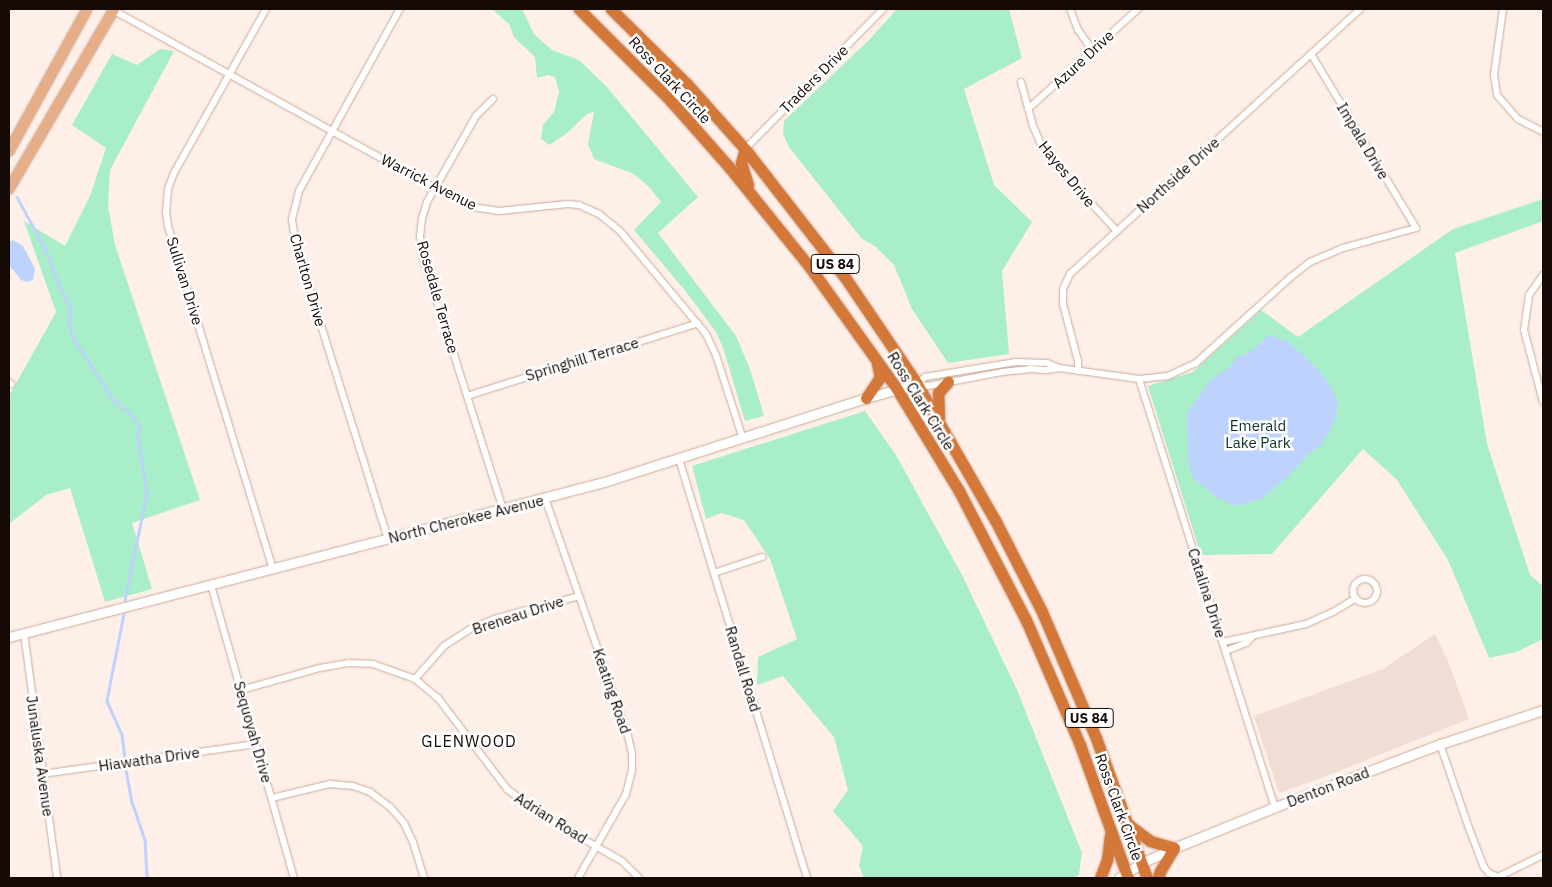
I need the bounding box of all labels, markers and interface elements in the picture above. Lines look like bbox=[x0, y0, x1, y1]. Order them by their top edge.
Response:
street label: Azure Drive bbox=[1049, 26, 1117, 92]
street label: Ross Clark Circle bbox=[625, 33, 715, 127]
street label: Traders Drive bbox=[776, 41, 852, 117]
street label: Impala Drive bbox=[1333, 99, 1393, 183]
street label: Northside Drive bbox=[1133, 133, 1223, 217]
street label: Hayes Drive bbox=[1035, 137, 1099, 211]
street label: Warrick Avenue bbox=[378, 150, 480, 214]
street label: Charlton Drive bbox=[286, 231, 330, 329]
street label: Sullivan Drive bbox=[163, 235, 207, 327]
street label: Rosedale Terrace bbox=[413, 239, 463, 355]
road number: US 84 bbox=[810, 252, 860, 276]
street label: Springhill Terrace bbox=[523, 333, 641, 385]
street label: Ross Clark Circle bbox=[884, 349, 958, 453]
park label: Emerald Lake Park bbox=[1225, 416, 1291, 451]
street label: North Cherokee Avenue bbox=[386, 491, 546, 547]
street label: Catalina Drive bbox=[1184, 546, 1230, 640]
street label: Breneau Drive bbox=[470, 592, 566, 638]
street label: Randall Road bbox=[721, 624, 765, 714]
street label: Keating Road bbox=[589, 646, 635, 736]
street label: Sequoyah Drive bbox=[230, 679, 276, 785]
street label: Junaluska Avenue bbox=[23, 694, 57, 818]
road number: US 84 bbox=[1064, 706, 1114, 730]
district label: GLENWOOD bbox=[420, 731, 518, 751]
street label: Hiawatha Drive bbox=[97, 743, 201, 775]
street label: Ross Clark Circle bbox=[1091, 751, 1147, 863]
street label: Denton Road bbox=[1284, 763, 1372, 811]
street label: Adrian Road bbox=[511, 789, 591, 847]

